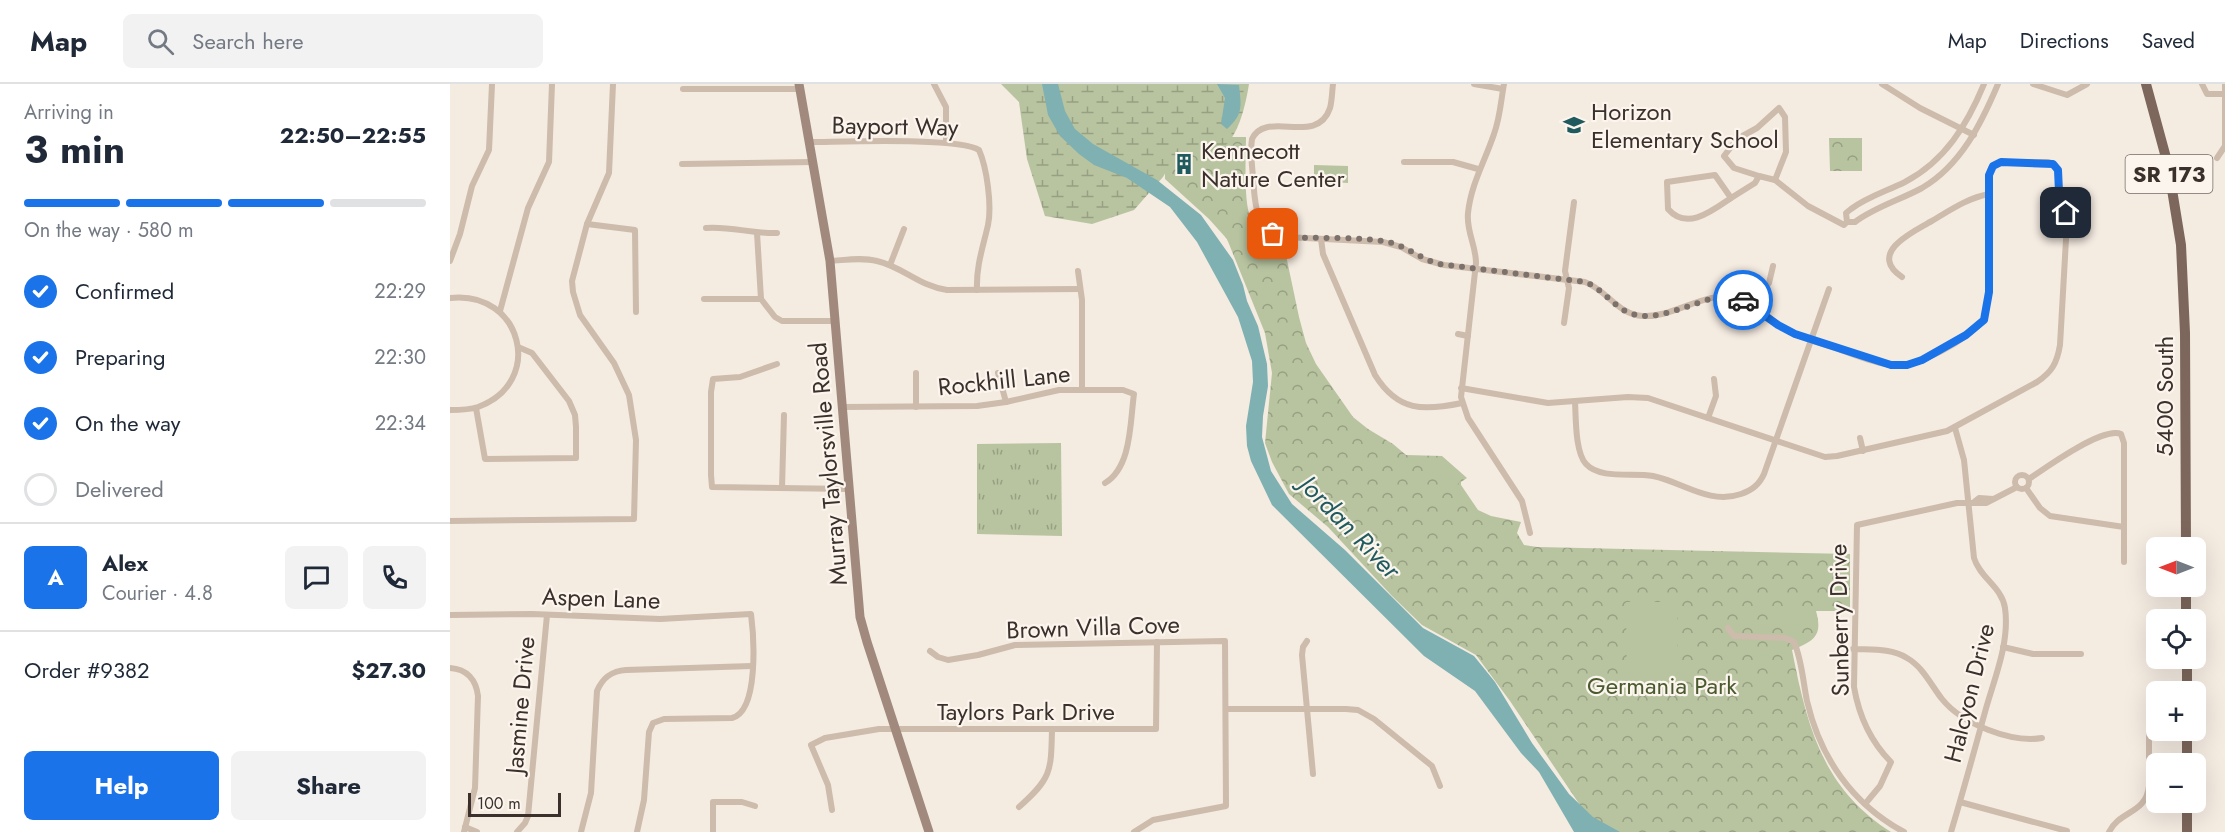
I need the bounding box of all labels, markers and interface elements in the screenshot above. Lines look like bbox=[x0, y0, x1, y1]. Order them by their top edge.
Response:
search box bbox=[123, 14, 543, 68]
text: Map bbox=[30, 21, 87, 62]
icon: search bbox=[144, 25, 177, 58]
text: Search here bbox=[192, 25, 304, 57]
text: Map bbox=[1948, 26, 1987, 56]
text: Directions bbox=[2020, 26, 2109, 56]
text: Saved bbox=[2142, 26, 2195, 56]
place label: Horizon Elementary School bbox=[1591, 94, 1779, 157]
text: Arriving in bbox=[24, 98, 114, 127]
street label: Bayport Way bbox=[831, 107, 959, 145]
school or university icon: Horizon Elementary School bbox=[1562, 113, 1586, 137]
text: 22:50–22:55 bbox=[280, 119, 426, 151]
text: 3 min bbox=[24, 121, 125, 178]
place label: Kennecott Nature Center bbox=[1201, 133, 1345, 196]
building icon: Kennecott Nature Center bbox=[1172, 152, 1196, 176]
road number: SR 173 bbox=[2126, 155, 2212, 193]
pin bbox=[2040, 187, 2091, 238]
icon: home bbox=[2049, 196, 2082, 229]
pin bbox=[1247, 208, 1298, 259]
text: On the way · 580 m bbox=[24, 216, 194, 245]
icon: bag bbox=[1256, 217, 1289, 250]
courier bbox=[1713, 270, 1773, 330]
icon: check bbox=[24, 275, 57, 308]
text: Confirmed bbox=[75, 275, 174, 307]
text: 22:29 bbox=[374, 277, 426, 306]
icon: car bbox=[1727, 284, 1760, 317]
street label: 5400 South bbox=[2147, 336, 2182, 456]
icon: check bbox=[24, 341, 57, 374]
text: Preparing bbox=[75, 341, 166, 373]
street label: Murray Taylorsville Road bbox=[800, 341, 856, 587]
text: 22:30 bbox=[374, 343, 426, 372]
street label: Rockhill Lane bbox=[936, 356, 1072, 404]
icon: check bbox=[24, 407, 57, 440]
text: On the way bbox=[75, 407, 180, 439]
text: 22:34 bbox=[375, 409, 426, 438]
water label: Jordan River bbox=[1287, 463, 1410, 588]
text: Delivered bbox=[75, 473, 164, 505]
north arrow bbox=[2146, 537, 2206, 597]
map controls bbox=[2146, 537, 2206, 813]
street label: Sunberry Drive bbox=[1820, 543, 1858, 697]
button: chat bbox=[285, 546, 348, 609]
button: phone bbox=[363, 546, 426, 609]
text: Alex bbox=[102, 547, 148, 579]
text: A bbox=[47, 561, 64, 593]
street label: Aspen Lane bbox=[541, 578, 661, 618]
text: Courier · 4.8 bbox=[102, 579, 213, 608]
street label: Brown Villa Cove bbox=[1006, 606, 1180, 648]
button: locate bbox=[2146, 609, 2206, 669]
street label: Halcyon Drive bbox=[1935, 620, 2003, 766]
street label: Jasmine Drive bbox=[496, 635, 543, 778]
text: Order #9382 bbox=[24, 654, 149, 686]
text: $27.30 bbox=[352, 654, 426, 686]
park label: Germania Park bbox=[1587, 668, 1737, 703]
button: + bbox=[2146, 681, 2206, 741]
street label: Taylors Park Drive bbox=[937, 694, 1115, 729]
button: Help bbox=[24, 751, 219, 820]
button: Share bbox=[231, 751, 426, 820]
button: − bbox=[2146, 753, 2206, 813]
scale bar bbox=[468, 790, 561, 818]
text: 100 m bbox=[477, 792, 521, 815]

